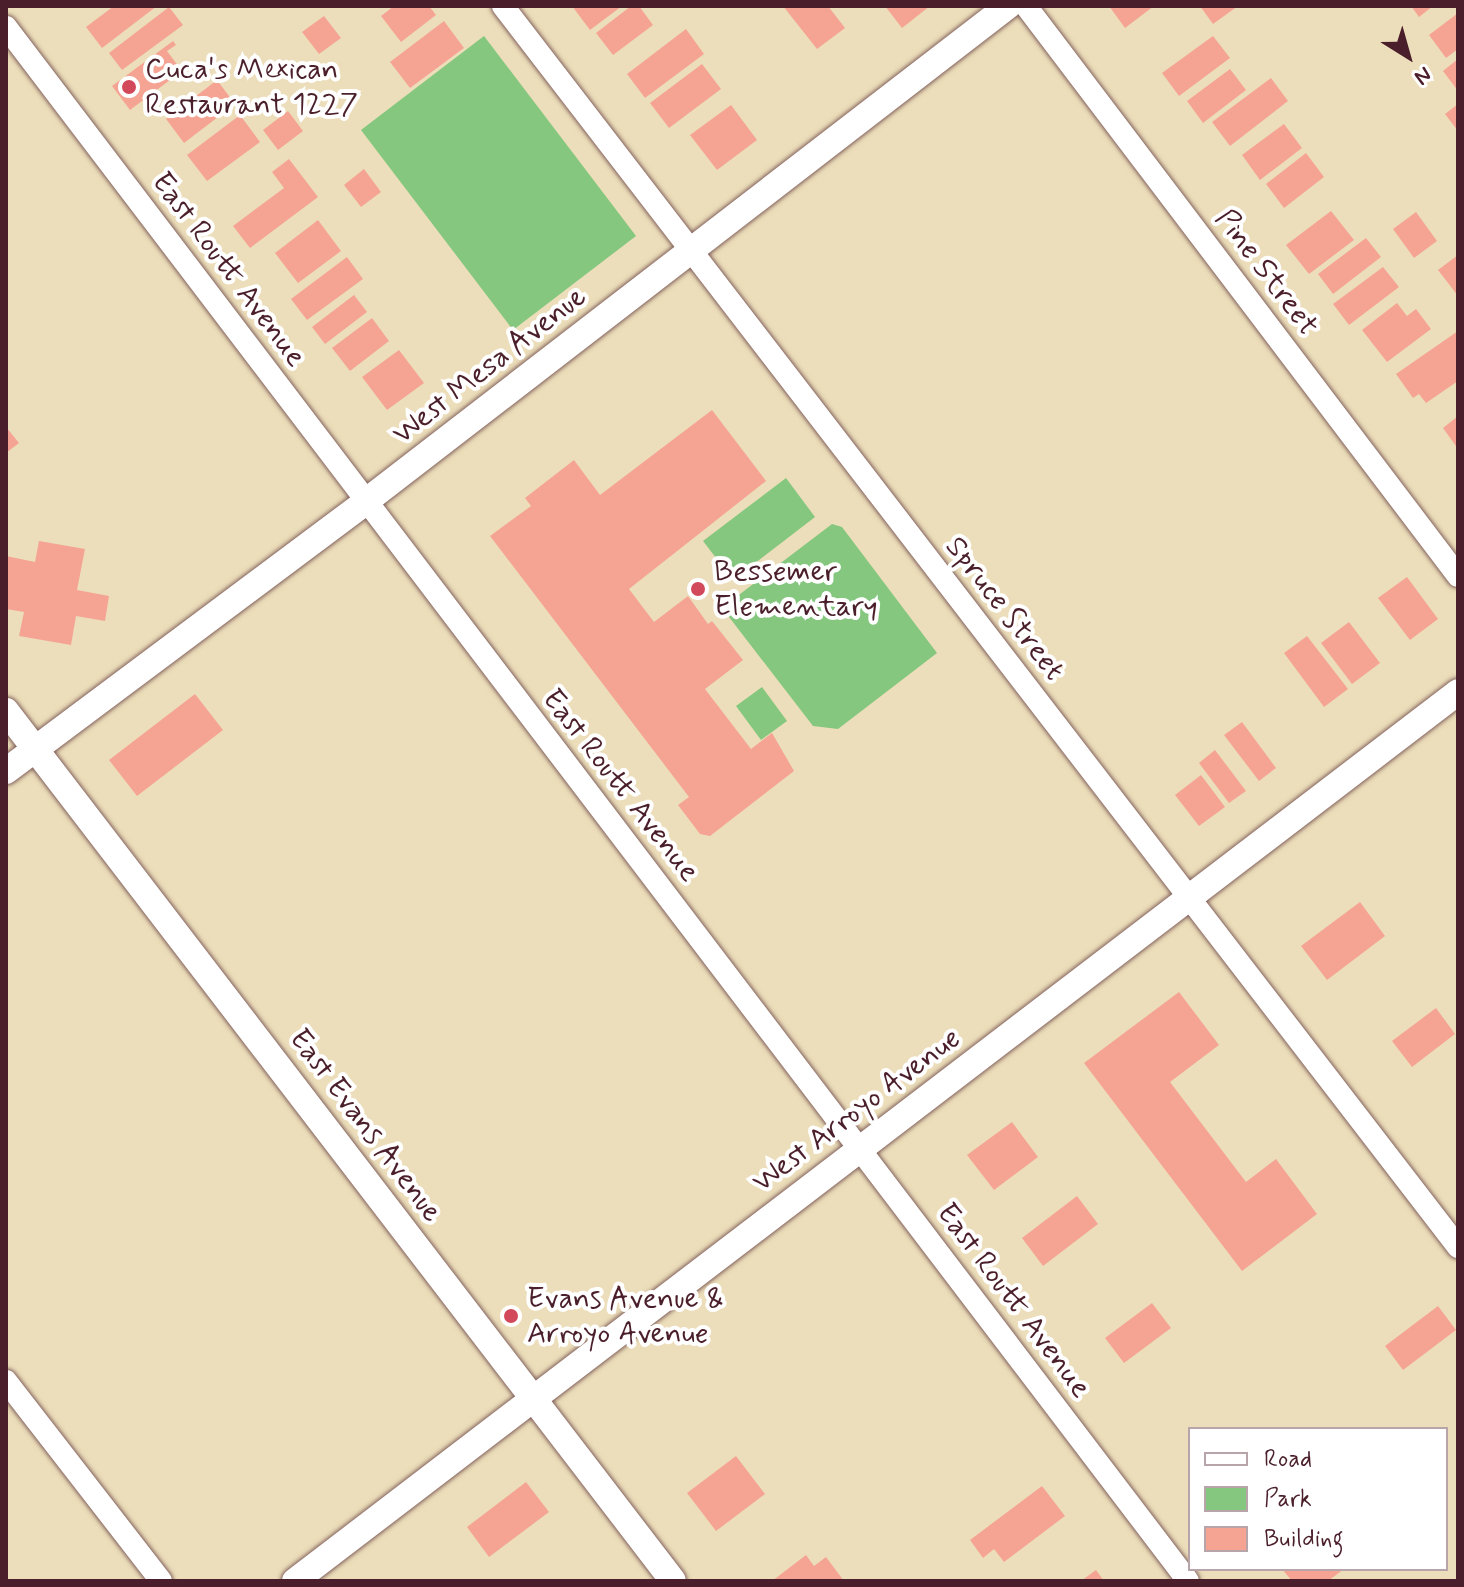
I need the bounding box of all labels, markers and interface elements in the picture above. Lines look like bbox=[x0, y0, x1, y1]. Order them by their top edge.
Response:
north arrow bbox=[1368, 16, 1448, 96]
place label: Cuca's Mexican Restaurant 1227 bbox=[145, 52, 358, 122]
text: N bbox=[1408, 60, 1437, 91]
marker: Cuca's Mexican Restaurant 1227 bbox=[120, 78, 138, 96]
street label: East Routt Avenue bbox=[143, 166, 313, 374]
street label: Pine Street bbox=[1207, 203, 1325, 343]
street label: West Mesa Avenue bbox=[384, 278, 596, 454]
street label: Spruce Street bbox=[935, 528, 1073, 690]
place label: Bessemer Elementary bbox=[714, 554, 877, 624]
marker: Bessemer Elementary bbox=[689, 580, 707, 598]
street label: East Routt Avenue bbox=[534, 683, 706, 889]
street label: East Evans Avenue bbox=[279, 1020, 451, 1232]
street label: West Arroyo Avenue bbox=[744, 1020, 970, 1202]
street label: East Routt Avenue bbox=[928, 1197, 1098, 1405]
place label: Evans Avenue & Arroyo Avenue bbox=[527, 1281, 729, 1352]
marker: Evans Avenue & Arroyo Avenue bbox=[502, 1307, 520, 1325]
legend bbox=[1188, 1427, 1448, 1571]
text: Road bbox=[1264, 1444, 1312, 1475]
text: Park bbox=[1264, 1484, 1312, 1515]
text: Building bbox=[1264, 1524, 1344, 1555]

